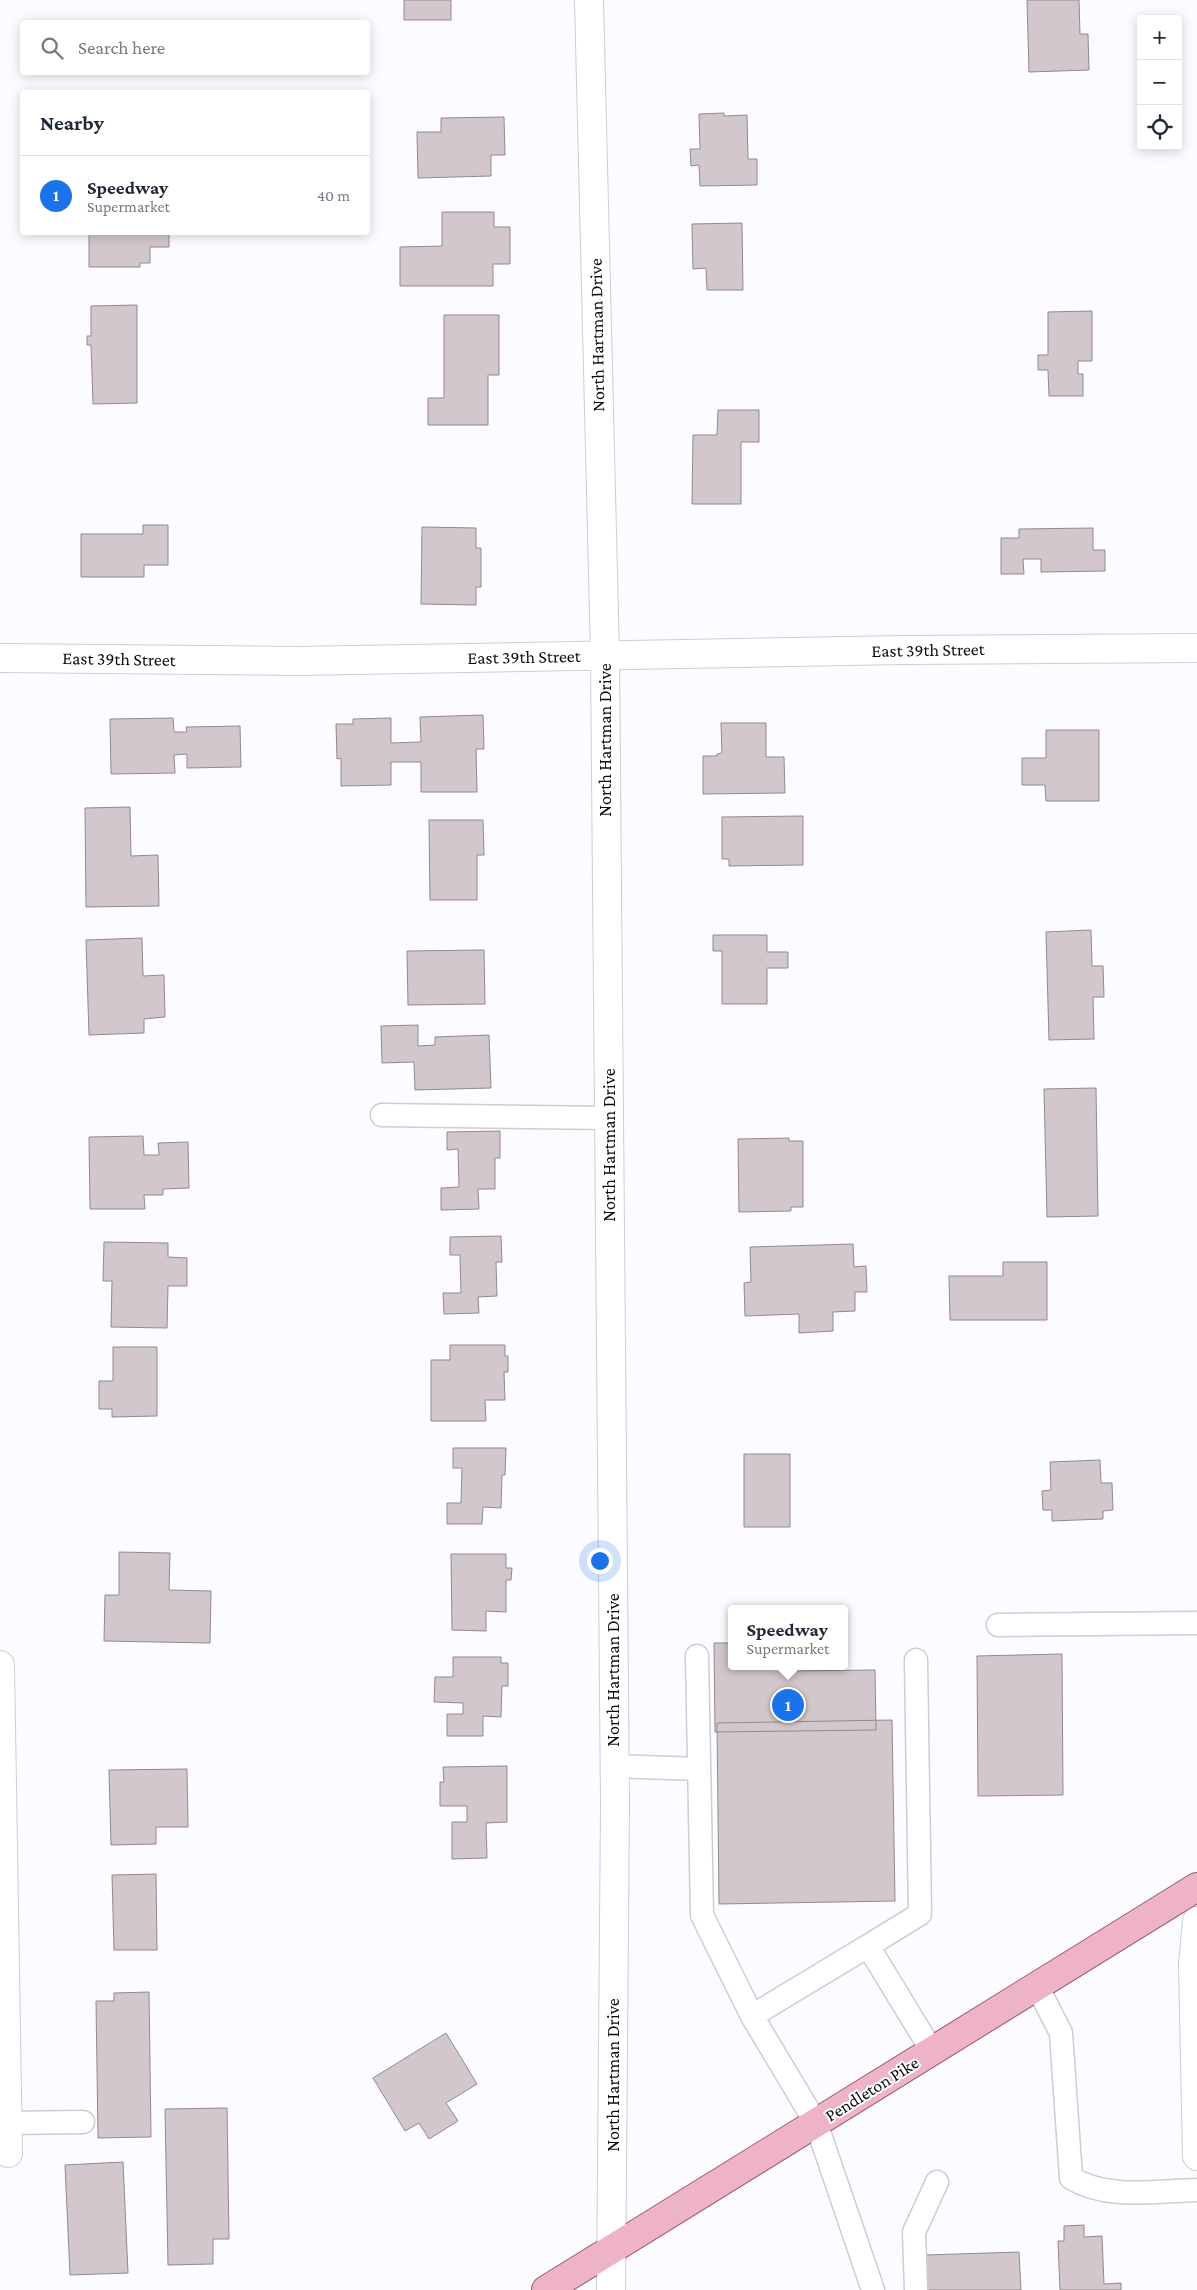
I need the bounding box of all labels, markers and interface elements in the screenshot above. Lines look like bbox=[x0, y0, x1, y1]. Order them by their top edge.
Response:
map controls bbox=[1137, 15, 1182, 150]
button: + bbox=[1137, 15, 1182, 60]
search box bbox=[20, 20, 370, 75]
icon: search bbox=[38, 34, 66, 62]
text: Search here bbox=[78, 37, 165, 58]
button: − bbox=[1137, 60, 1182, 105]
button: locate bbox=[1137, 105, 1182, 150]
text: Nearby bbox=[40, 111, 104, 135]
text: Speedway bbox=[87, 177, 168, 198]
text: 1 bbox=[53, 187, 59, 204]
text: 40 m bbox=[317, 187, 350, 204]
text: Supermarket bbox=[87, 198, 170, 215]
street label: North Hartman Drive bbox=[586, 258, 608, 412]
street label: East 39th Street bbox=[871, 639, 986, 661]
street label: East 39th Street bbox=[467, 646, 582, 668]
street label: East 39th Street bbox=[62, 648, 177, 670]
street label: North Hartman Drive bbox=[595, 663, 615, 817]
street label: North Hartman Drive bbox=[599, 1068, 619, 1222]
your location bbox=[587, 1548, 613, 1574]
street label: North Hartman Drive bbox=[603, 1593, 623, 1747]
popup bbox=[728, 1605, 848, 1670]
text: Speedway bbox=[747, 1619, 828, 1640]
text: Supermarket bbox=[747, 1640, 829, 1657]
pin: 1 bbox=[772, 1686, 804, 1724]
street label: North Hartman Drive bbox=[603, 1998, 623, 2152]
street label: Pendleton Pike bbox=[822, 2052, 922, 2126]

